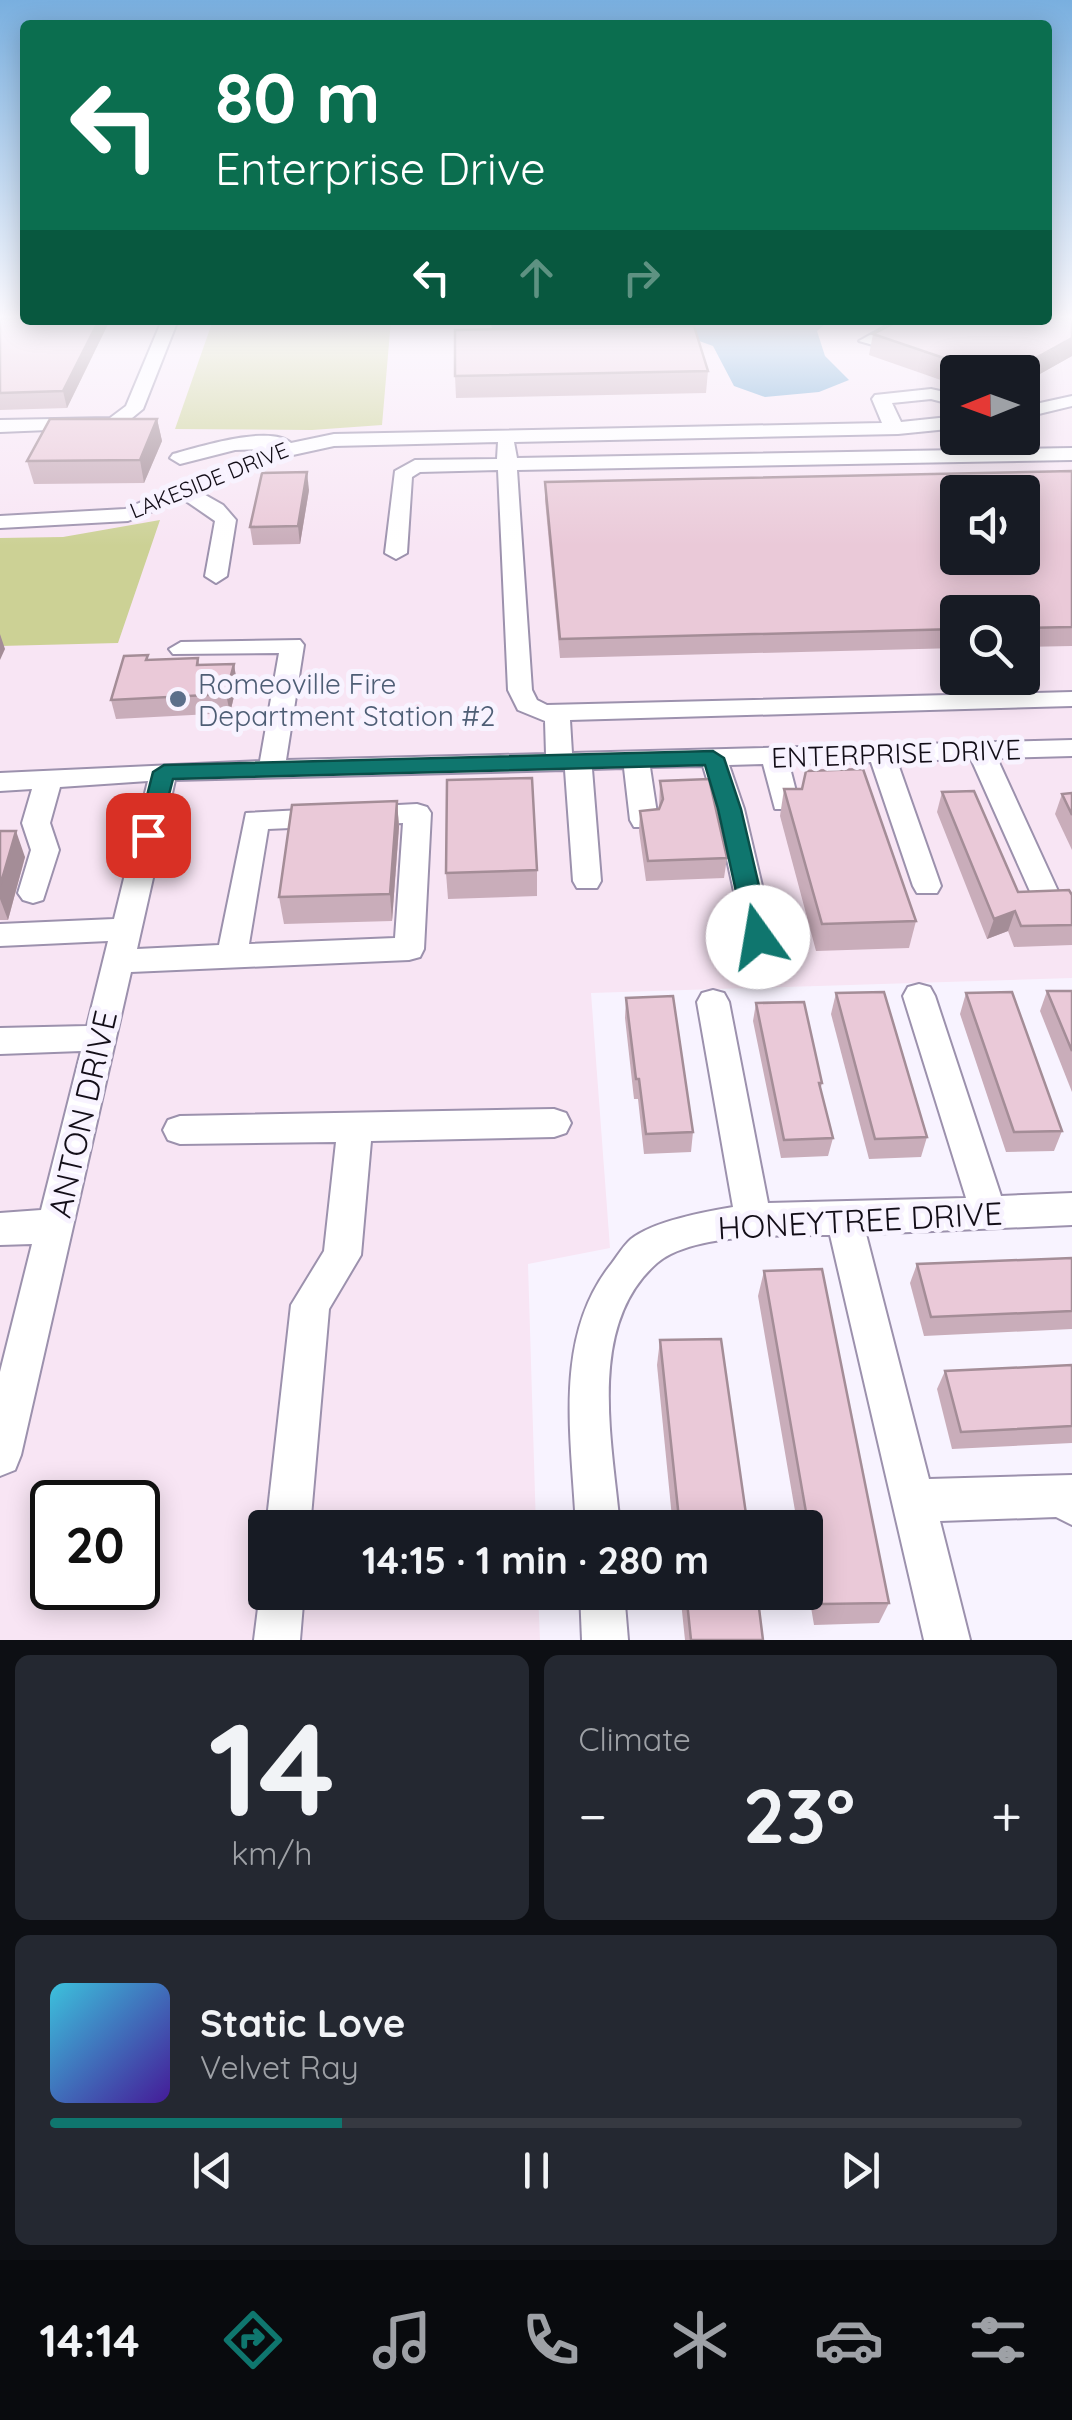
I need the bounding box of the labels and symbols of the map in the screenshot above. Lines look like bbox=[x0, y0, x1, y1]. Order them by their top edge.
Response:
north arrow bbox=[940, 355, 1040, 455]
street label: LAKESIDE DRIVE bbox=[126, 435, 292, 525]
place label: Romeoville Fire Department Station #2 bbox=[198, 666, 495, 733]
marker: Romeoville Fire Department Station #2 bbox=[167, 688, 189, 710]
street label: ENTERPRISE DRIVE bbox=[770, 731, 1022, 775]
pin bbox=[106, 793, 191, 878]
position arrow bbox=[706, 885, 810, 989]
street label: ANTON DRIVE bbox=[39, 1007, 125, 1221]
street label: HONEYTREE DRIVE bbox=[717, 1193, 1003, 1247]
speed limit sign: 20 bbox=[30, 1480, 160, 1610]

